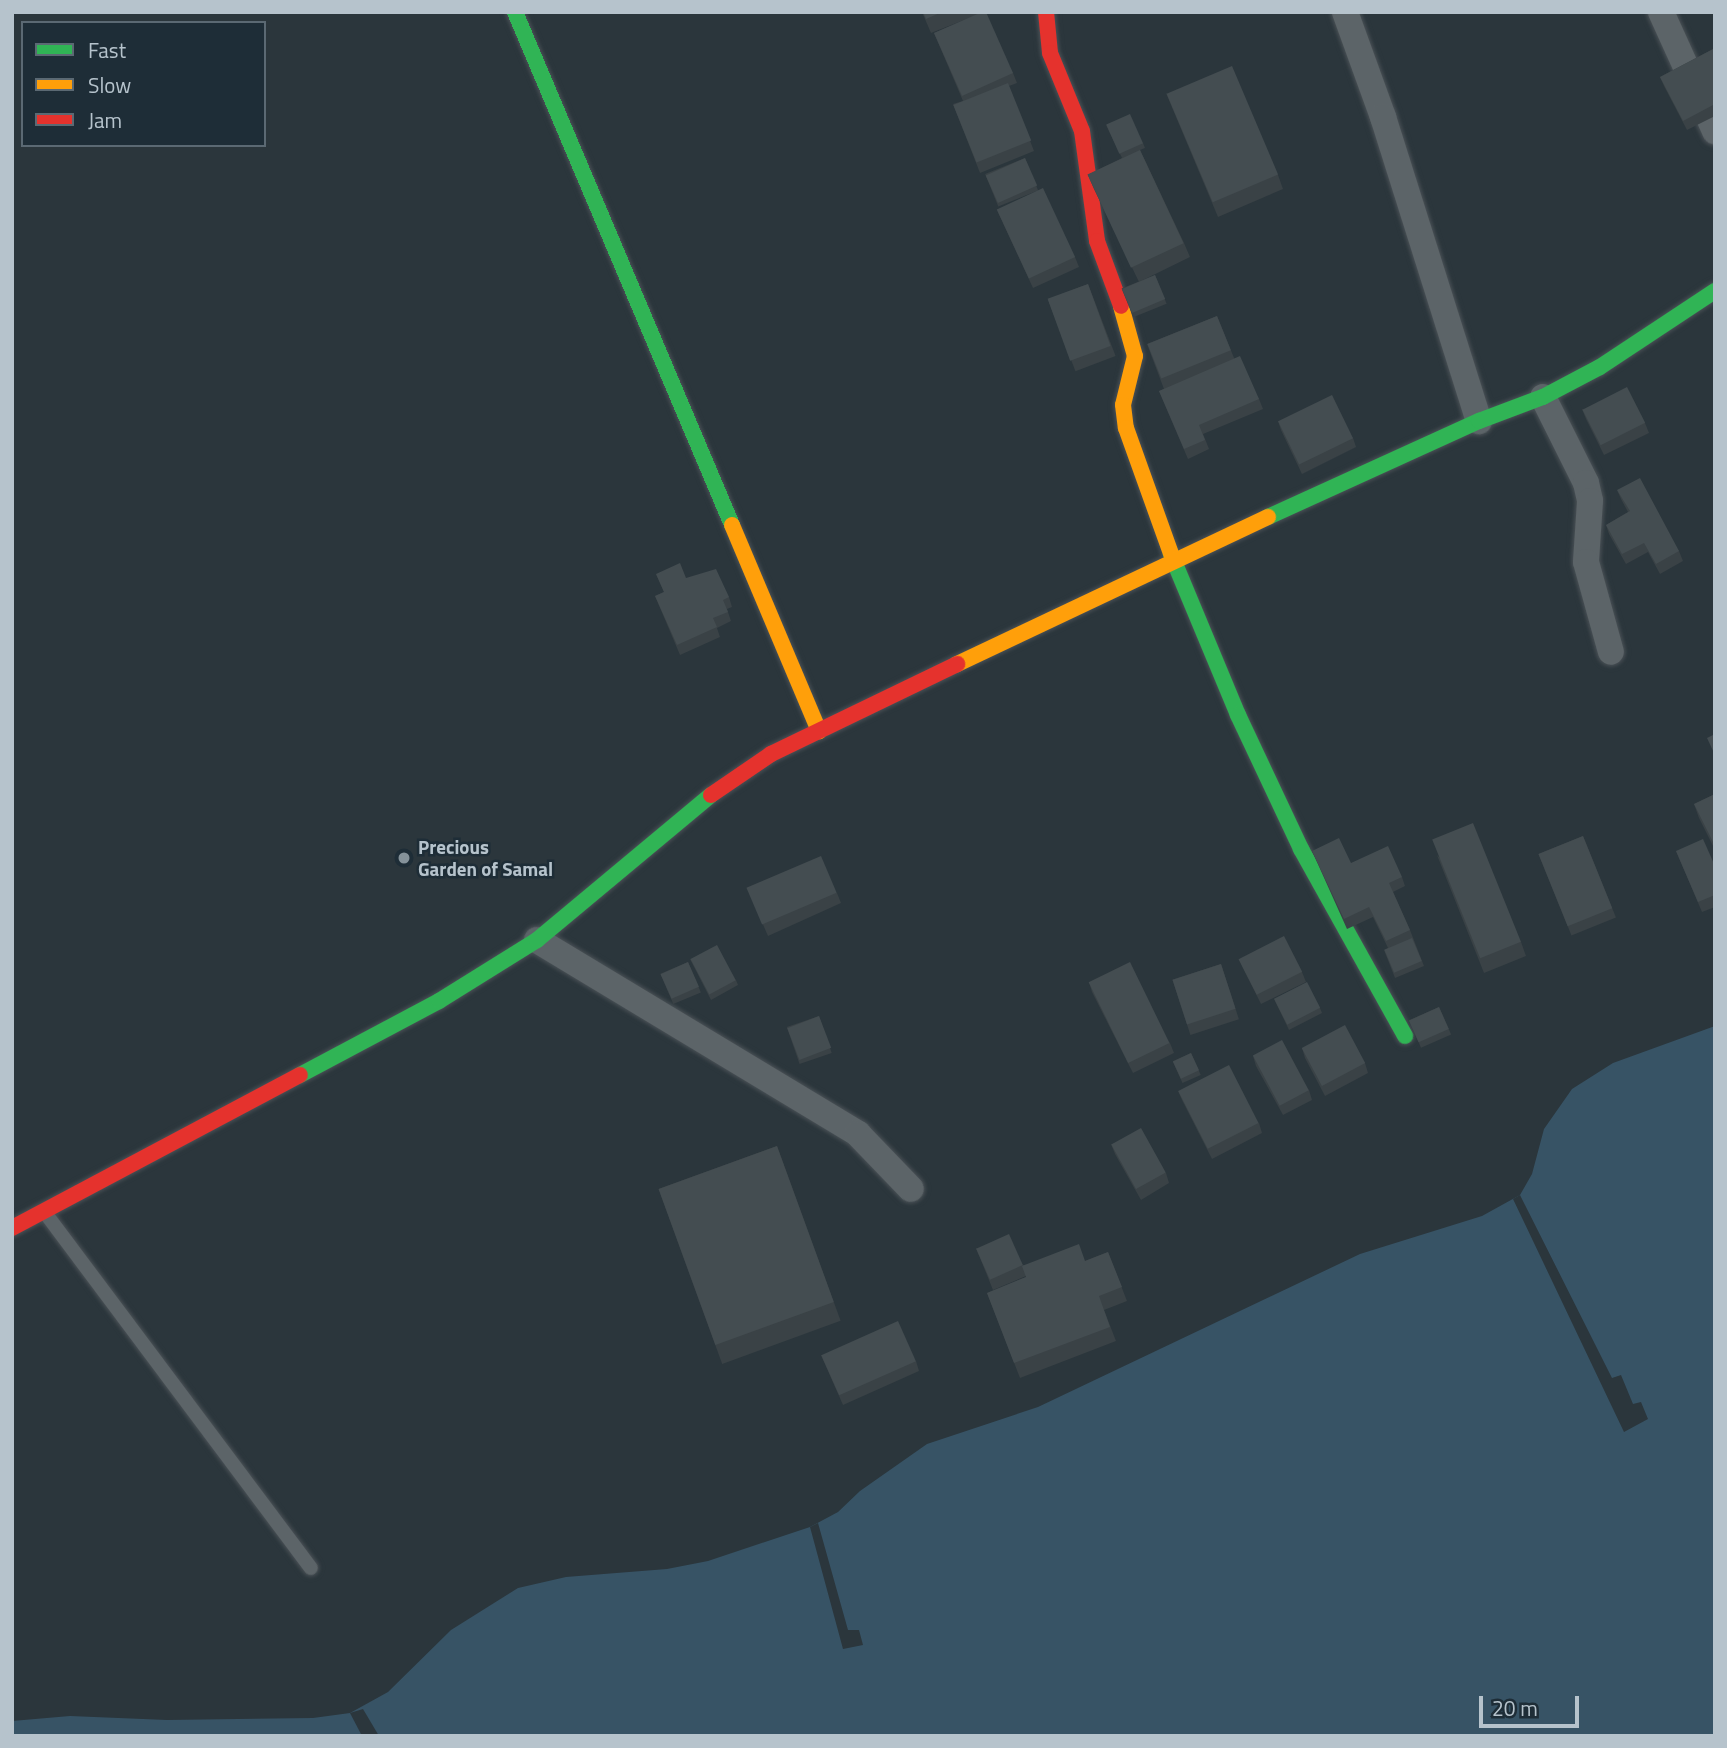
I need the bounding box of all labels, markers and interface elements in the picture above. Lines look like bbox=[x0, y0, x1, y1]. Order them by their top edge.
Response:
legend bbox=[21, 21, 266, 147]
text: Fast bbox=[88, 34, 126, 66]
text: Slow bbox=[88, 69, 131, 101]
text: Jam bbox=[88, 104, 122, 136]
place label: Precious Garden of Samal bbox=[418, 836, 553, 880]
marker: Precious Garden of Samal bbox=[396, 850, 412, 866]
scale bar bbox=[1482, 1682, 1582, 1726]
text: 20 m bbox=[1492, 1692, 1538, 1724]

